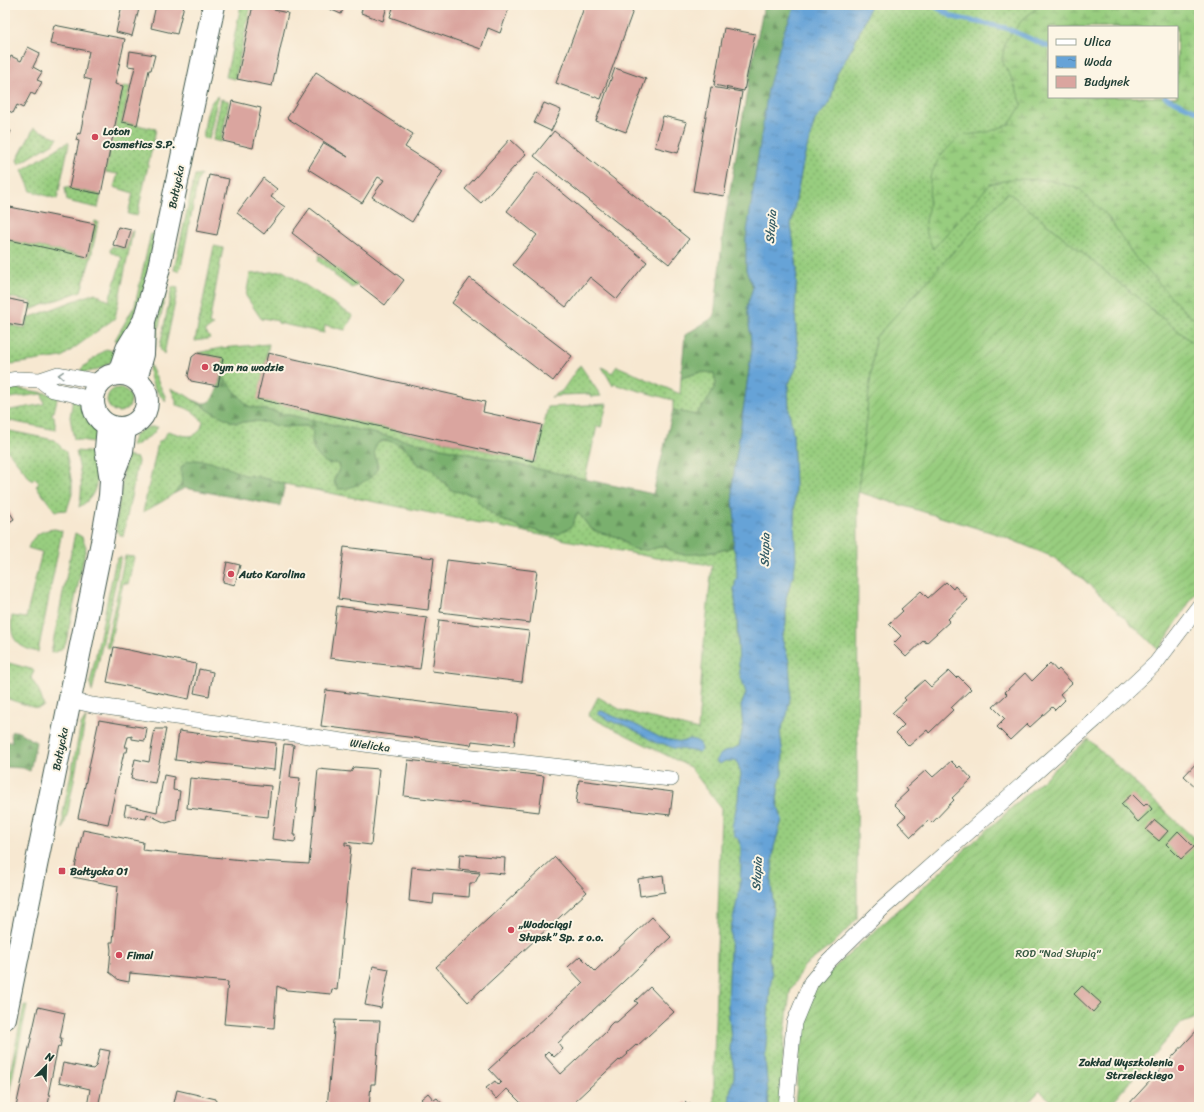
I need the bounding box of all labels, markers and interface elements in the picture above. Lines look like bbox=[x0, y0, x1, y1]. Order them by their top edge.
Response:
legend bbox=[1048, 26, 1178, 98]
text: Ulica bbox=[1084, 31, 1112, 53]
text: Woda bbox=[1084, 51, 1113, 73]
text: Budynek bbox=[1084, 71, 1130, 93]
place label: Loton Cosmetics S.P. bbox=[102, 122, 176, 154]
marker: Loton Cosmetics S.P. bbox=[90, 132, 100, 142]
street label: Bałtycka bbox=[163, 164, 190, 210]
water label: Słupia bbox=[759, 209, 783, 245]
place label: Dym na wodzie bbox=[213, 358, 284, 377]
marker: Dym na wodzie bbox=[200, 362, 210, 372]
one-way arrow bbox=[58, 371, 65, 380]
water label: Słupia bbox=[753, 532, 777, 567]
place label: Auto Karolina bbox=[238, 565, 306, 584]
marker: Auto Karolina bbox=[226, 569, 236, 579]
street label: Bałtycka bbox=[47, 726, 74, 772]
street label: Wielicka bbox=[349, 733, 392, 758]
water label: Słupia bbox=[745, 856, 769, 891]
place label: Bałtycka 01 bbox=[70, 862, 128, 881]
marker: Bałtycka 01 bbox=[57, 866, 67, 876]
place label: „Wodociągi Słupsk” Sp. z o.o. bbox=[518, 915, 604, 947]
marker: „Wodociągi Słupsk” Sp. z o.o. bbox=[506, 925, 516, 935]
park label: ROD "Nad Słupią" bbox=[1016, 944, 1102, 963]
place label: Fimal bbox=[126, 946, 154, 965]
marker: Fimal bbox=[114, 950, 124, 960]
north arrow bbox=[26, 1046, 66, 1086]
text: N bbox=[42, 1047, 57, 1068]
place label: Zakład Wyszkolenia Strzeleckiego bbox=[1078, 1053, 1173, 1085]
marker: Zakład Wyszkolenia Strzeleckiego bbox=[1176, 1063, 1186, 1073]

